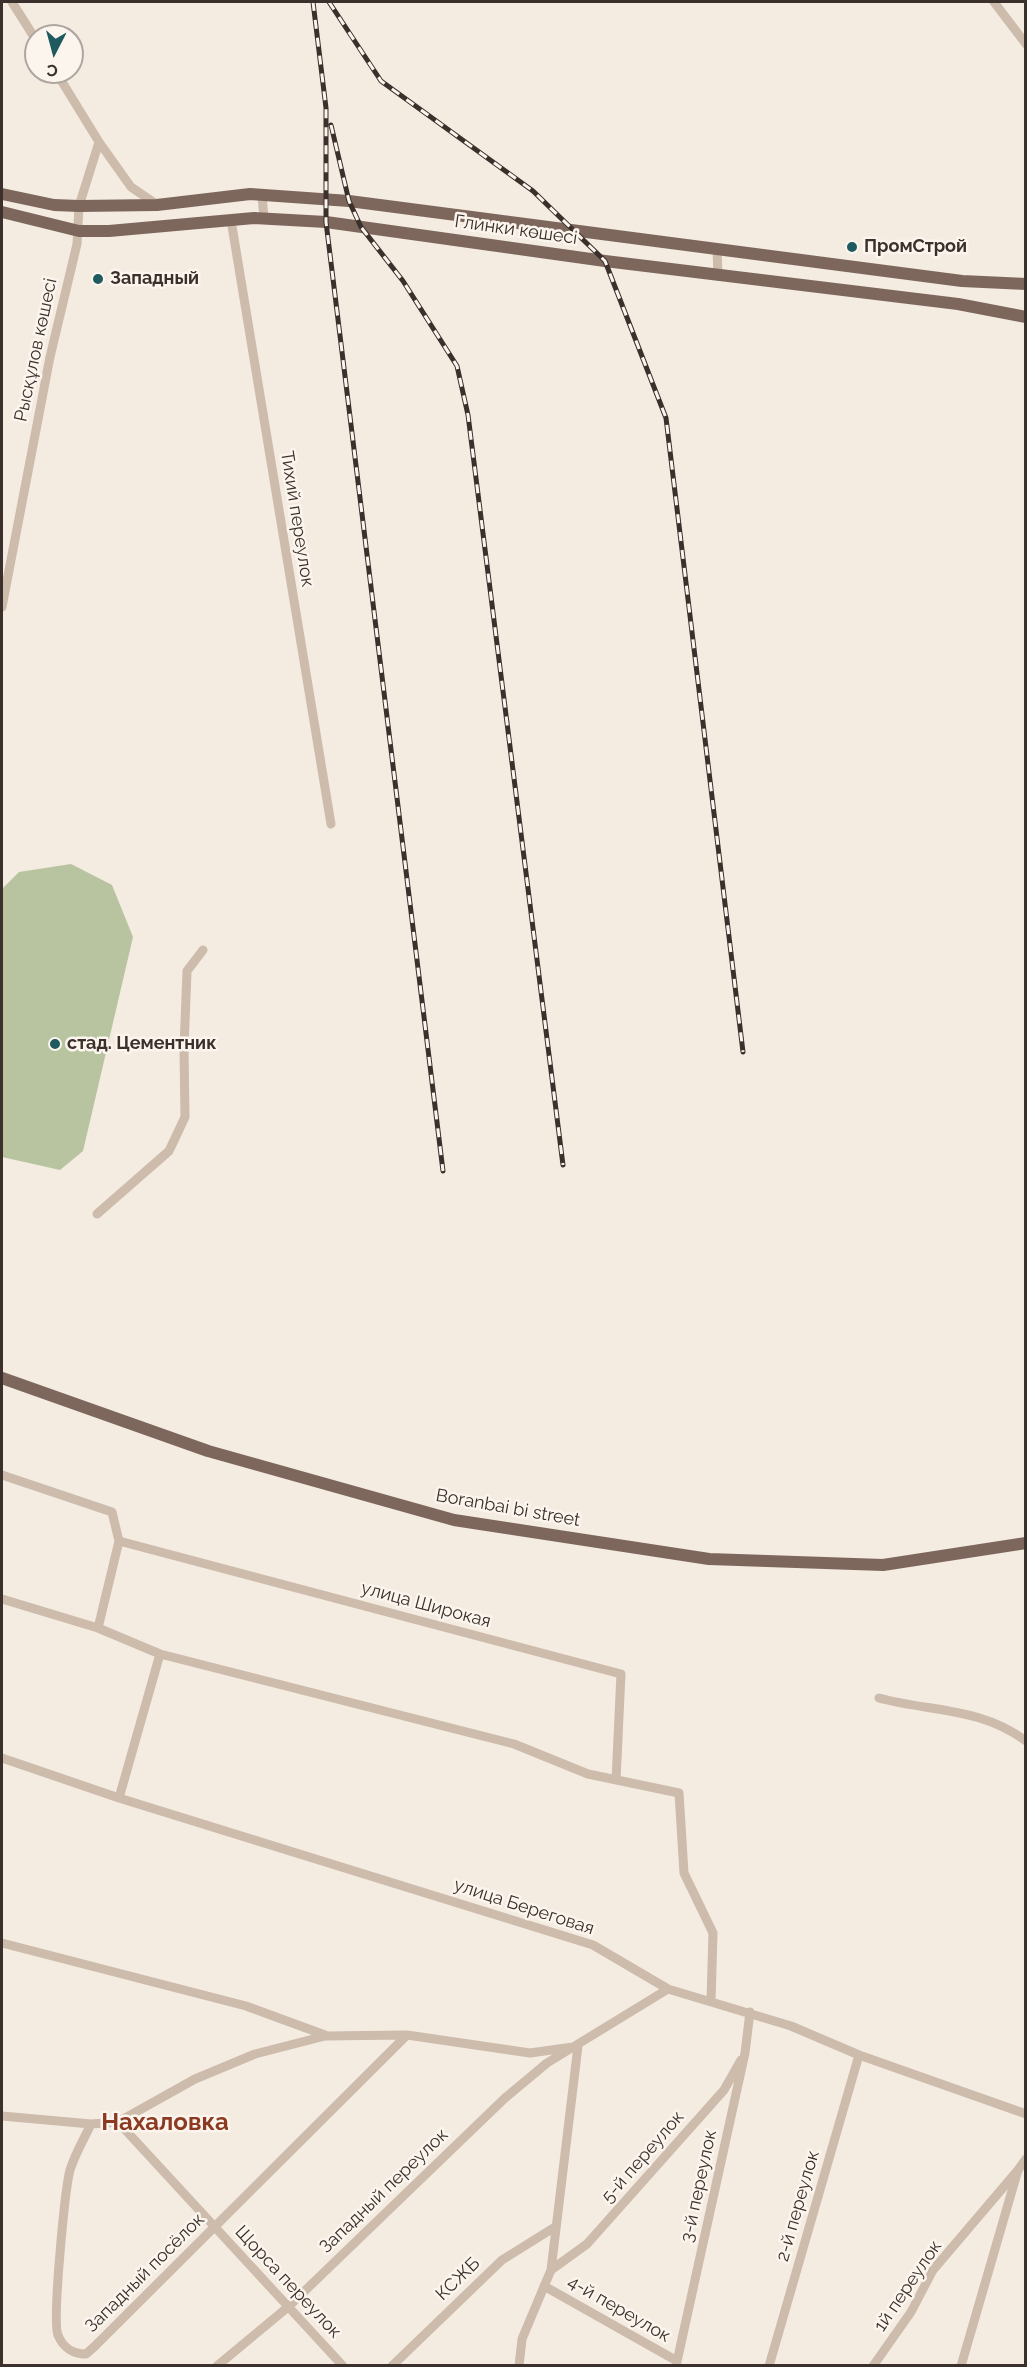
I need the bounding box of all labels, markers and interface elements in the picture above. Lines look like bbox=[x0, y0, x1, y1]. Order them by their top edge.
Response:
north arrow bbox=[24, 24, 84, 84]
text: С bbox=[46, 60, 59, 80]
street label: Глинки көшесі bbox=[453, 211, 579, 249]
place label: ПромСтрой bbox=[864, 236, 967, 258]
marker: ПромСтрой bbox=[845, 240, 859, 254]
place label: Западный bbox=[110, 268, 199, 290]
marker: Западный bbox=[91, 272, 105, 286]
street label: Рысқұлов көшесі bbox=[10, 276, 62, 424]
street label: Тихий переулок bbox=[276, 449, 318, 589]
place label: стад. Цементник bbox=[67, 1033, 216, 1055]
marker: стад. Цементник bbox=[48, 1037, 62, 1051]
street label: Boranbai bi street bbox=[434, 1485, 582, 1531]
street label: улица Широкая bbox=[359, 1577, 493, 1633]
street label: улица Береговая bbox=[451, 1874, 597, 1940]
street label: 5-й переулок bbox=[597, 2107, 689, 2207]
district label: Нахаловка bbox=[101, 2109, 229, 2137]
street label: Западный переулок bbox=[315, 2124, 453, 2258]
street label: 3-й переулок bbox=[677, 2128, 721, 2244]
street label: 2-й переулок bbox=[772, 2148, 824, 2264]
street label: Западный посёлок bbox=[81, 2209, 209, 2337]
street label: Щорса переулок bbox=[230, 2221, 346, 2343]
street label: 1й переулок bbox=[870, 2236, 946, 2336]
street label: КСЖБ bbox=[432, 2253, 484, 2305]
street label: 4-й переулок bbox=[564, 2271, 674, 2347]

